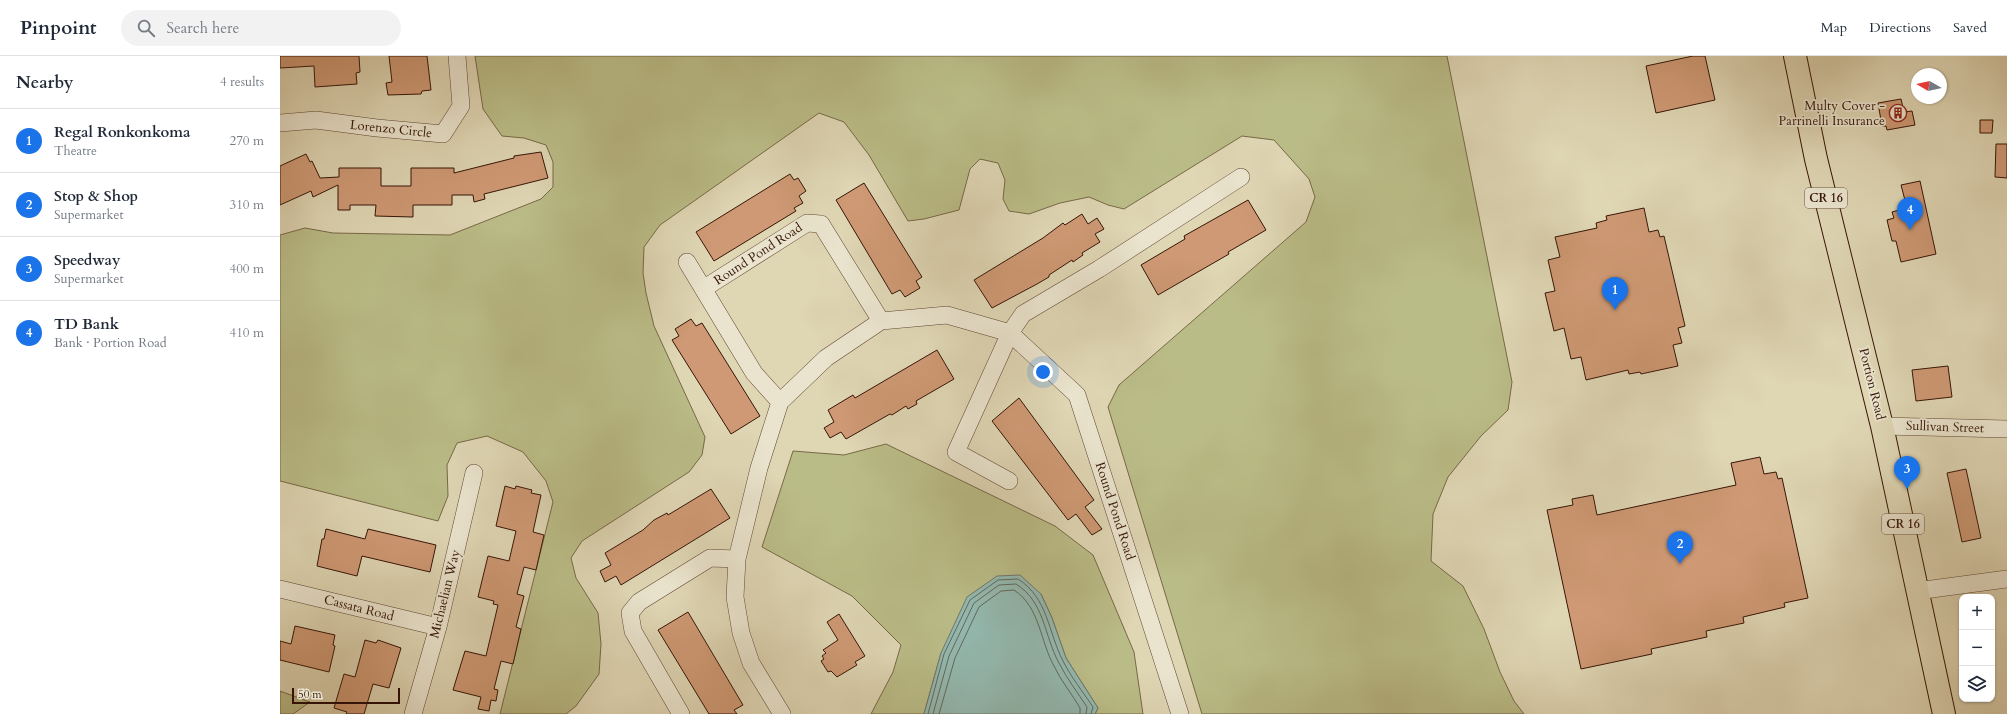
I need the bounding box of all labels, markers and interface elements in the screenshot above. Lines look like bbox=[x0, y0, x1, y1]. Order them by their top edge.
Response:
search box bbox=[121, 10, 401, 46]
text: Pinpoint bbox=[20, 15, 97, 41]
icon: search bbox=[135, 17, 157, 39]
text: Search here bbox=[167, 18, 239, 38]
text: Map bbox=[1821, 18, 1847, 37]
text: Directions bbox=[1869, 18, 1931, 37]
text: Saved bbox=[1953, 18, 1987, 37]
north arrow bbox=[1911, 68, 1947, 104]
text: Nearby bbox=[16, 71, 73, 94]
text: 4 results bbox=[220, 73, 264, 91]
place label: Multy Cover - Parrinelli Insurance bbox=[1779, 97, 1885, 130]
building icon: Multy Cover - Parrinelli Insurance bbox=[1888, 103, 1908, 123]
street label: Lorenzo Circle bbox=[349, 116, 433, 142]
text: Regal Ronkonkoma bbox=[54, 122, 190, 142]
text: 1 bbox=[26, 132, 32, 150]
text: 270 m bbox=[230, 132, 264, 150]
text: Theatre bbox=[54, 142, 97, 160]
text: Stop & Shop bbox=[54, 186, 138, 206]
road number: CR 16 bbox=[1805, 188, 1847, 208]
text: 2 bbox=[26, 196, 32, 214]
text: 310 m bbox=[230, 196, 264, 214]
pin: 4 bbox=[1897, 197, 1923, 230]
text: Supermarket bbox=[54, 206, 124, 224]
street label: Round Pond Road bbox=[710, 219, 806, 289]
text: Speedway bbox=[54, 250, 120, 270]
text: 3 bbox=[26, 260, 32, 278]
text: 400 m bbox=[230, 260, 264, 278]
text: Supermarket bbox=[54, 270, 124, 288]
pin: 1 bbox=[1602, 277, 1628, 310]
text: TD Bank bbox=[54, 314, 119, 334]
text: 4 bbox=[26, 324, 32, 342]
text: 410 m bbox=[230, 324, 264, 342]
text: Bank · Portion Road bbox=[54, 334, 167, 352]
street label: Portion Road bbox=[1854, 346, 1890, 422]
your location bbox=[1033, 362, 1053, 382]
street label: Sullivan Street bbox=[1906, 417, 1984, 437]
pin: 3 bbox=[1894, 456, 1920, 489]
street label: Round Pond Road bbox=[1091, 460, 1139, 562]
road number: CR 16 bbox=[1882, 514, 1924, 534]
pin: 2 bbox=[1667, 531, 1693, 564]
street label: Michaelian Way bbox=[425, 548, 465, 640]
street label: Cassata Road bbox=[322, 591, 396, 625]
map controls bbox=[1959, 594, 1995, 702]
button: + bbox=[1959, 594, 1995, 630]
button: − bbox=[1959, 630, 1995, 666]
button: layers bbox=[1959, 666, 1995, 702]
scale bar bbox=[292, 686, 400, 705]
text: 50 m bbox=[298, 687, 322, 702]

